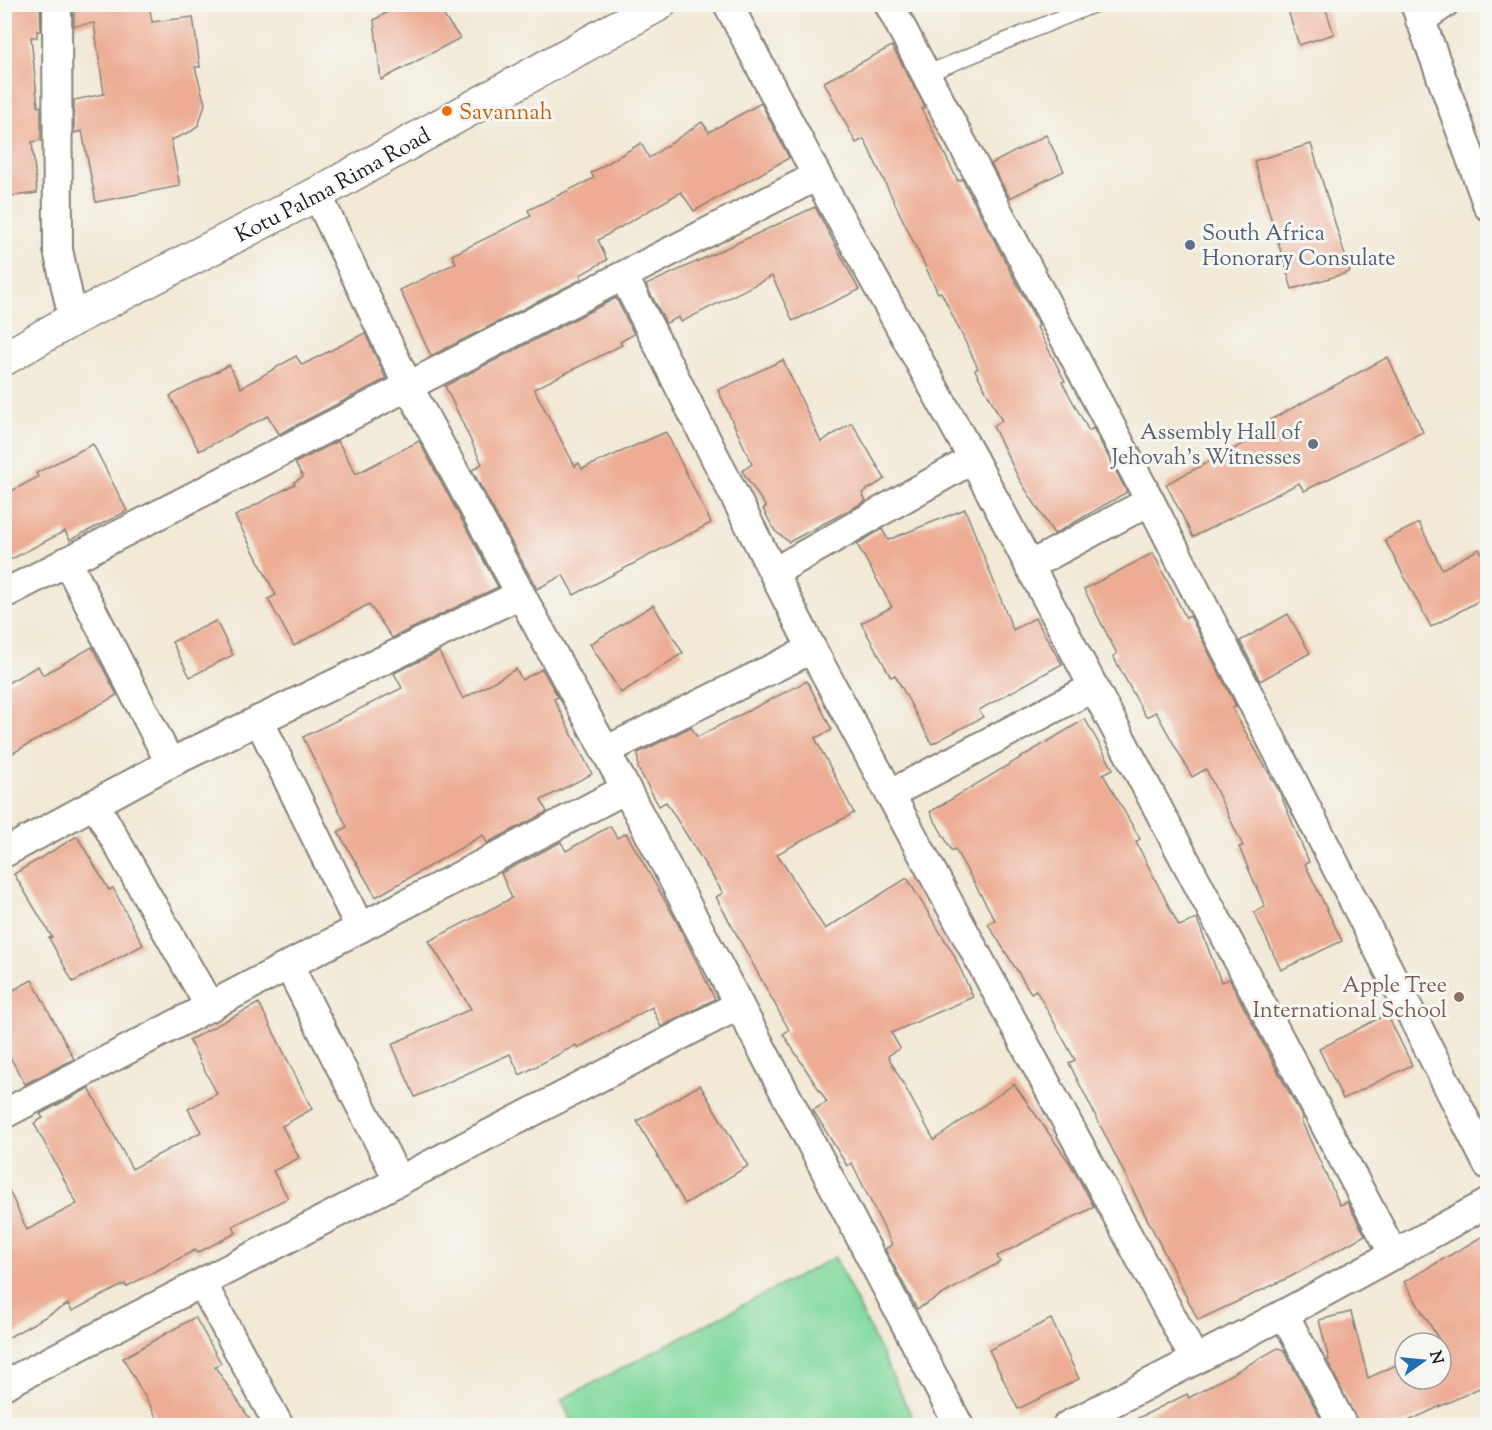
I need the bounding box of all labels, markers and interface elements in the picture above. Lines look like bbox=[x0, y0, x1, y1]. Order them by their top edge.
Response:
place label: Savannah bbox=[459, 98, 553, 130]
marker: Savannah bbox=[440, 104, 454, 118]
street label: Kotu Palma Rima Road bbox=[230, 121, 437, 252]
place label: South Africa Honorary Consulate bbox=[1202, 219, 1396, 276]
marker: South Africa Honorary Consulate bbox=[1183, 238, 1197, 252]
place label: Assembly Hall of Jehovah's Witnesses bbox=[1111, 418, 1302, 475]
marker: Assembly Hall of Jehovah's Witnesses bbox=[1306, 437, 1320, 451]
place label: Apple Tree International School bbox=[1253, 971, 1447, 1028]
marker: Apple Tree International School bbox=[1452, 990, 1466, 1004]
north arrow bbox=[1393, 1331, 1453, 1391]
text: N bbox=[1422, 1349, 1448, 1367]

